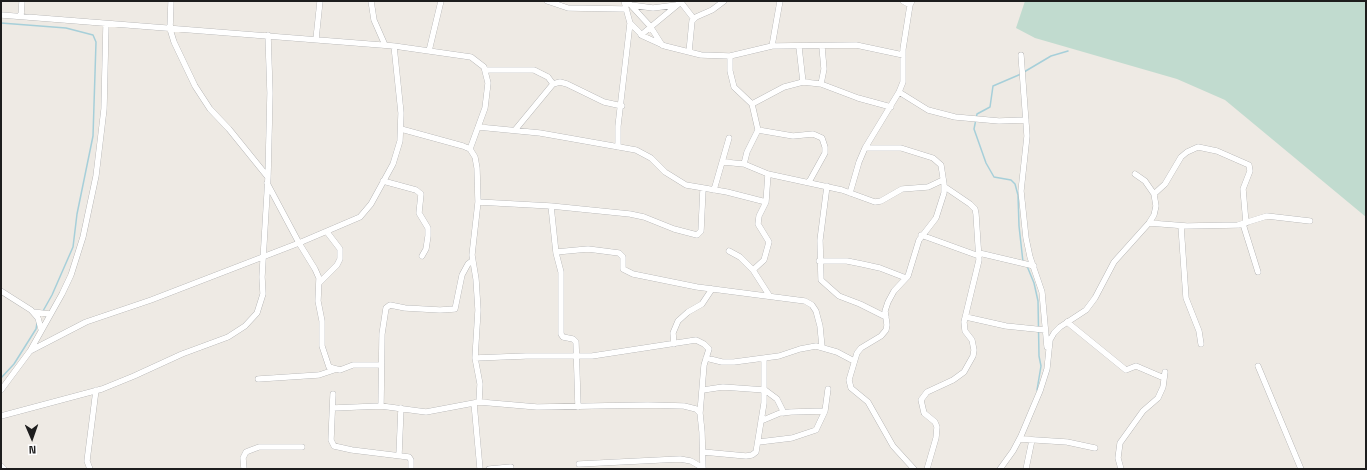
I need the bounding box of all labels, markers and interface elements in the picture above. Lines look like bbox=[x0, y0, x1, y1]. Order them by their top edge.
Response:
north arrow bbox=[12, 418, 52, 458]
text: N bbox=[28, 443, 36, 457]

